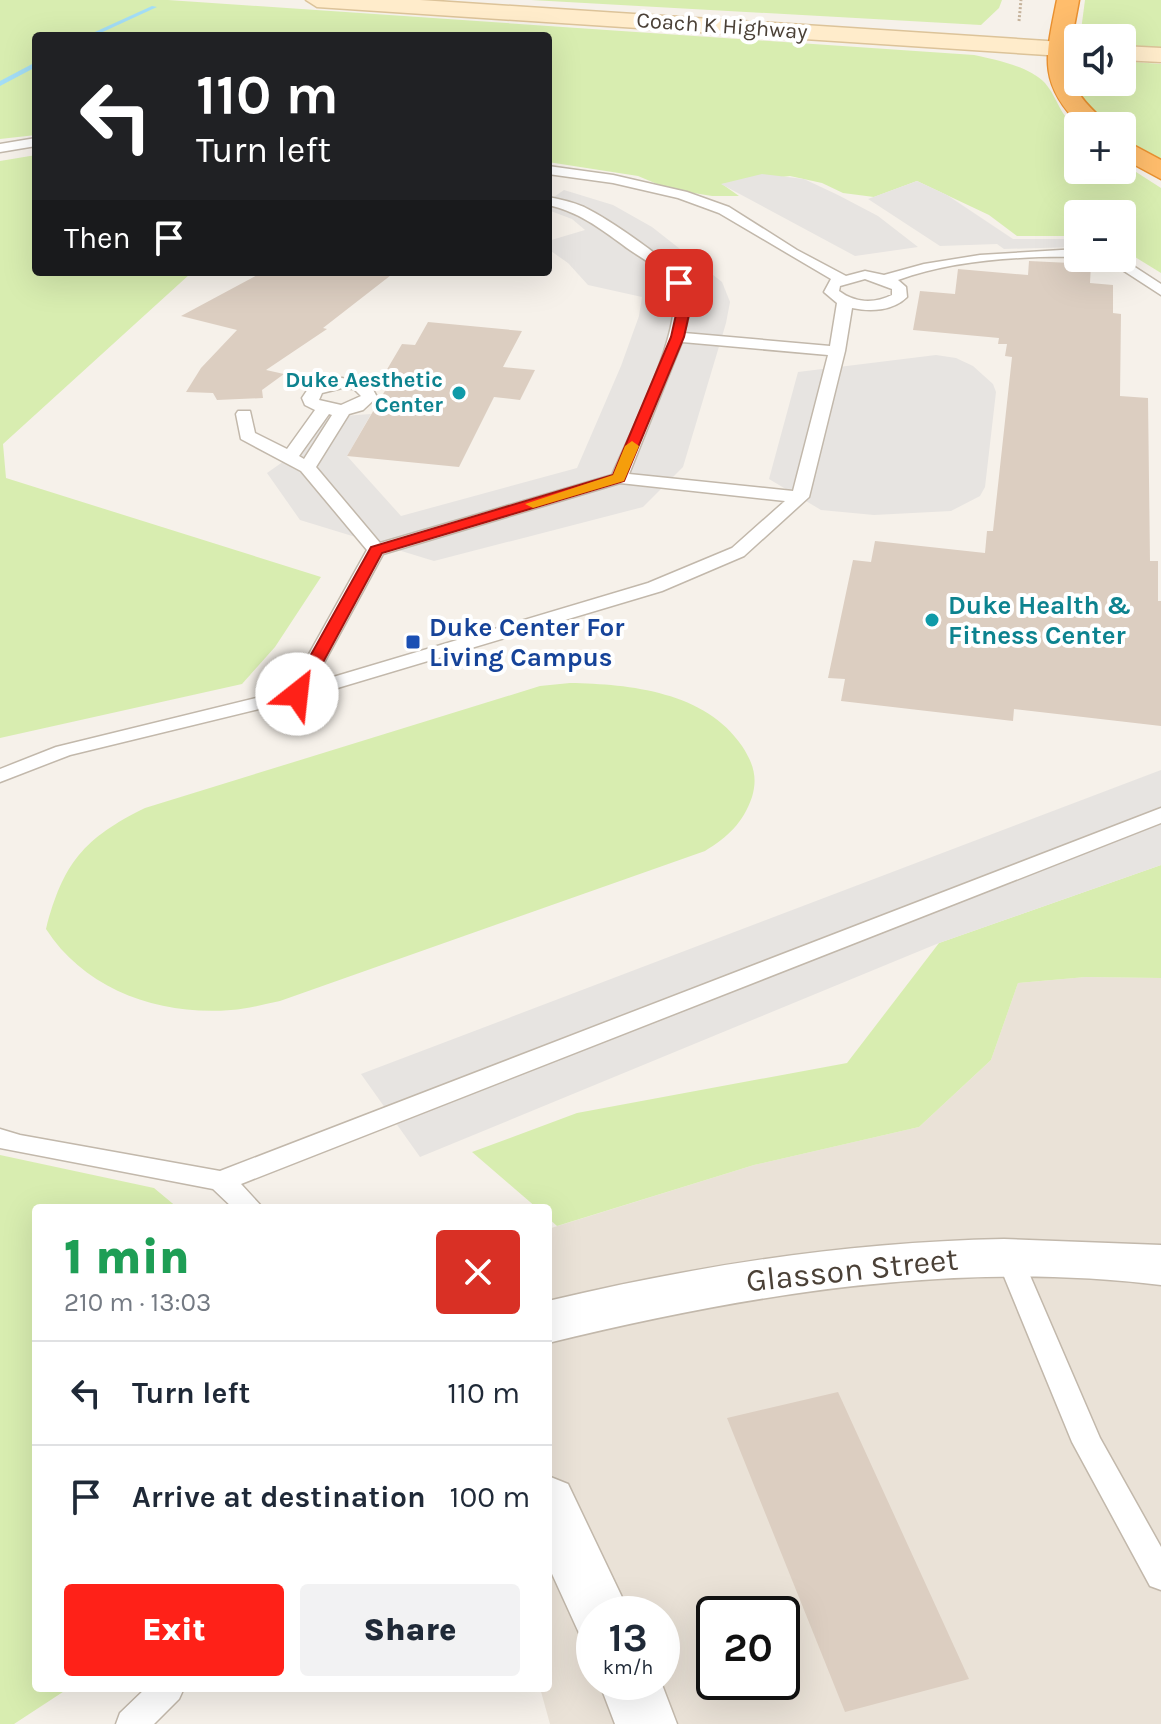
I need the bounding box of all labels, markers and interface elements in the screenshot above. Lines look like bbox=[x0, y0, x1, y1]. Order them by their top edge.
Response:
street label: Coach K Highway bbox=[636, 7, 808, 45]
map controls bbox=[1064, 24, 1136, 272]
button: sound bbox=[1064, 24, 1136, 96]
text: 110 m bbox=[196, 62, 339, 127]
icon: left bbox=[64, 64, 168, 168]
button: + bbox=[1064, 112, 1136, 184]
text: Turn left bbox=[196, 129, 331, 171]
button: − bbox=[1064, 200, 1136, 272]
icon: arrive bbox=[147, 216, 191, 260]
text: Then bbox=[64, 220, 131, 256]
pin bbox=[645, 249, 713, 317]
icon: arrive bbox=[657, 261, 701, 305]
place label: Duke Aesthetic Center bbox=[285, 367, 443, 418]
marker: Duke Aesthetic Center bbox=[450, 384, 468, 402]
place label: Duke Health & Fitness Center bbox=[948, 590, 1131, 651]
marker: Duke Health & Fitness Center bbox=[923, 611, 941, 629]
place label: Duke Center For Living Campus bbox=[429, 612, 625, 673]
marker: Duke Center For Living Campus bbox=[404, 633, 422, 651]
position arrow bbox=[255, 652, 339, 736]
text: 1 min bbox=[64, 1229, 190, 1285]
button: close bbox=[436, 1230, 520, 1314]
street label: Glasson Street bbox=[744, 1240, 960, 1300]
text: 210 m · 13:03 bbox=[64, 1287, 211, 1318]
icon: left bbox=[64, 1371, 108, 1415]
text: Turn left bbox=[132, 1375, 250, 1411]
text: 110 m bbox=[447, 1375, 520, 1411]
icon: arrive bbox=[64, 1475, 108, 1519]
text: Arrive at destination bbox=[132, 1479, 426, 1515]
text: 100 m bbox=[450, 1479, 530, 1515]
button: Exit bbox=[64, 1584, 284, 1676]
button: Share bbox=[300, 1584, 520, 1676]
speed limit sign: 20 bbox=[696, 1596, 800, 1700]
text: 13 bbox=[608, 1614, 648, 1661]
text: km/h bbox=[603, 1656, 653, 1679]

